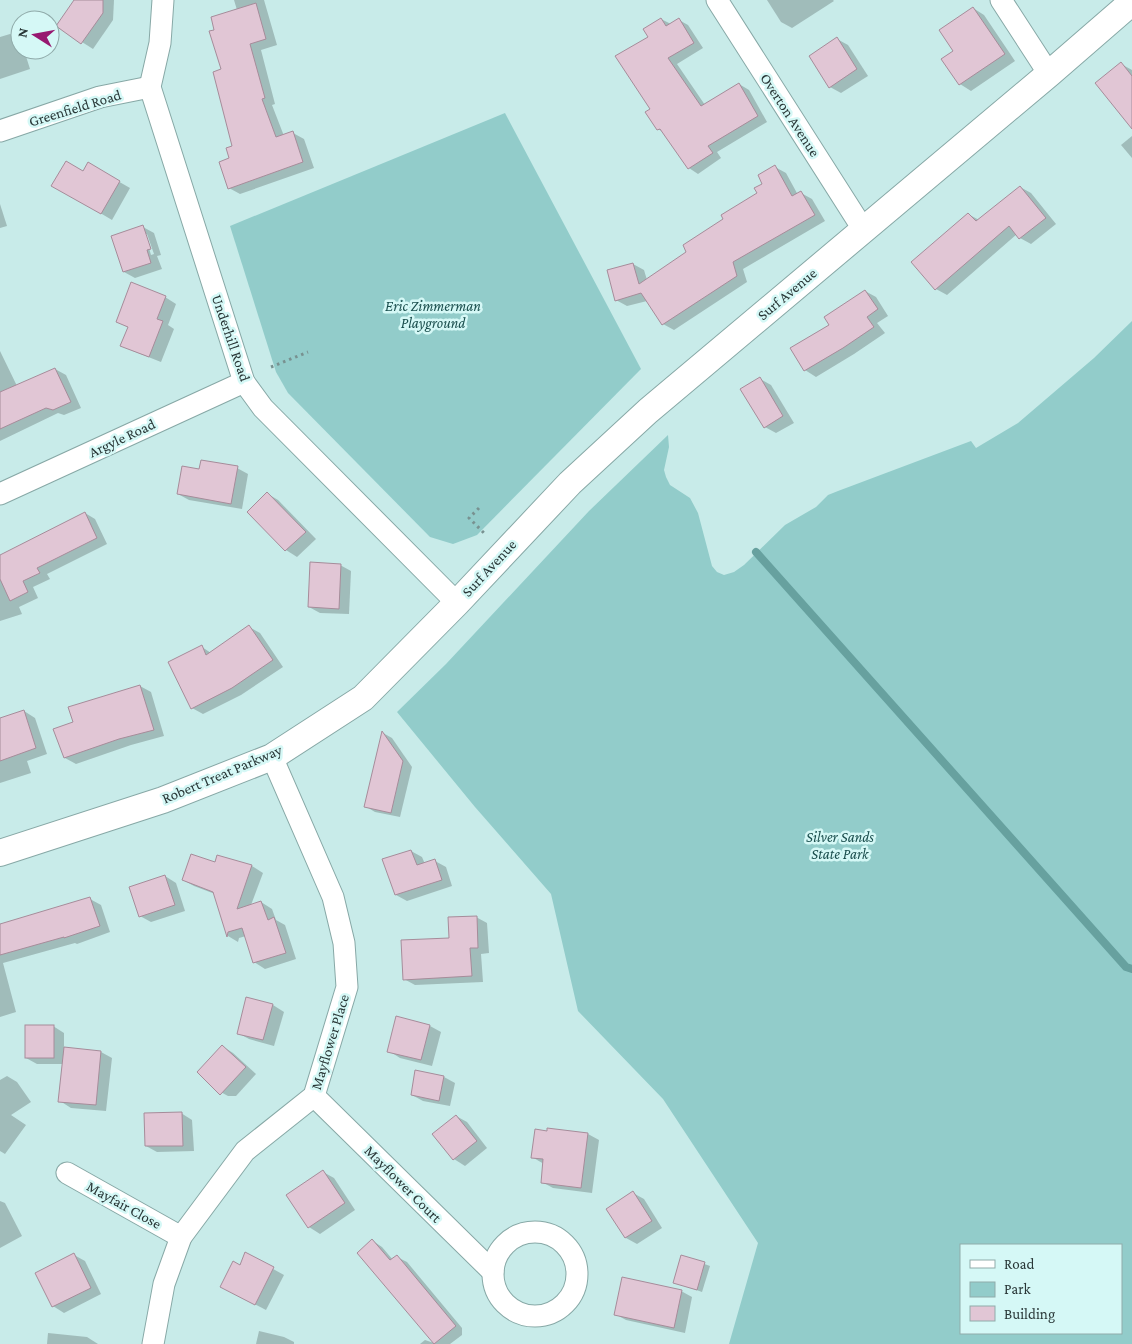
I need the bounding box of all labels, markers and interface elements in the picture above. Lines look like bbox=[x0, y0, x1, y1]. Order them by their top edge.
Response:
north arrow bbox=[10, 10, 60, 60]
text: N bbox=[13, 26, 31, 39]
street label: Overton Avenue bbox=[757, 70, 823, 160]
street label: Greenfield Road bbox=[27, 86, 123, 130]
street label: Surf Avenue bbox=[754, 265, 820, 323]
street label: Underhill Road bbox=[209, 293, 253, 384]
park label: Eric Zimmerman Playground bbox=[385, 298, 481, 332]
street label: Argyle Road bbox=[86, 416, 158, 461]
street label: Surf Avenue bbox=[459, 536, 520, 600]
street label: Robert Treat Parkway bbox=[160, 741, 285, 807]
park label: Silver Sands State Park bbox=[806, 829, 874, 862]
street label: Mayflower Place bbox=[308, 992, 353, 1092]
street label: Mayflower Court bbox=[361, 1142, 445, 1227]
street label: Mayfair Close bbox=[84, 1178, 164, 1233]
legend bbox=[960, 1244, 1122, 1334]
text: Road bbox=[1004, 1256, 1035, 1272]
text: Park bbox=[1004, 1281, 1031, 1297]
text: Building bbox=[1004, 1306, 1055, 1323]

